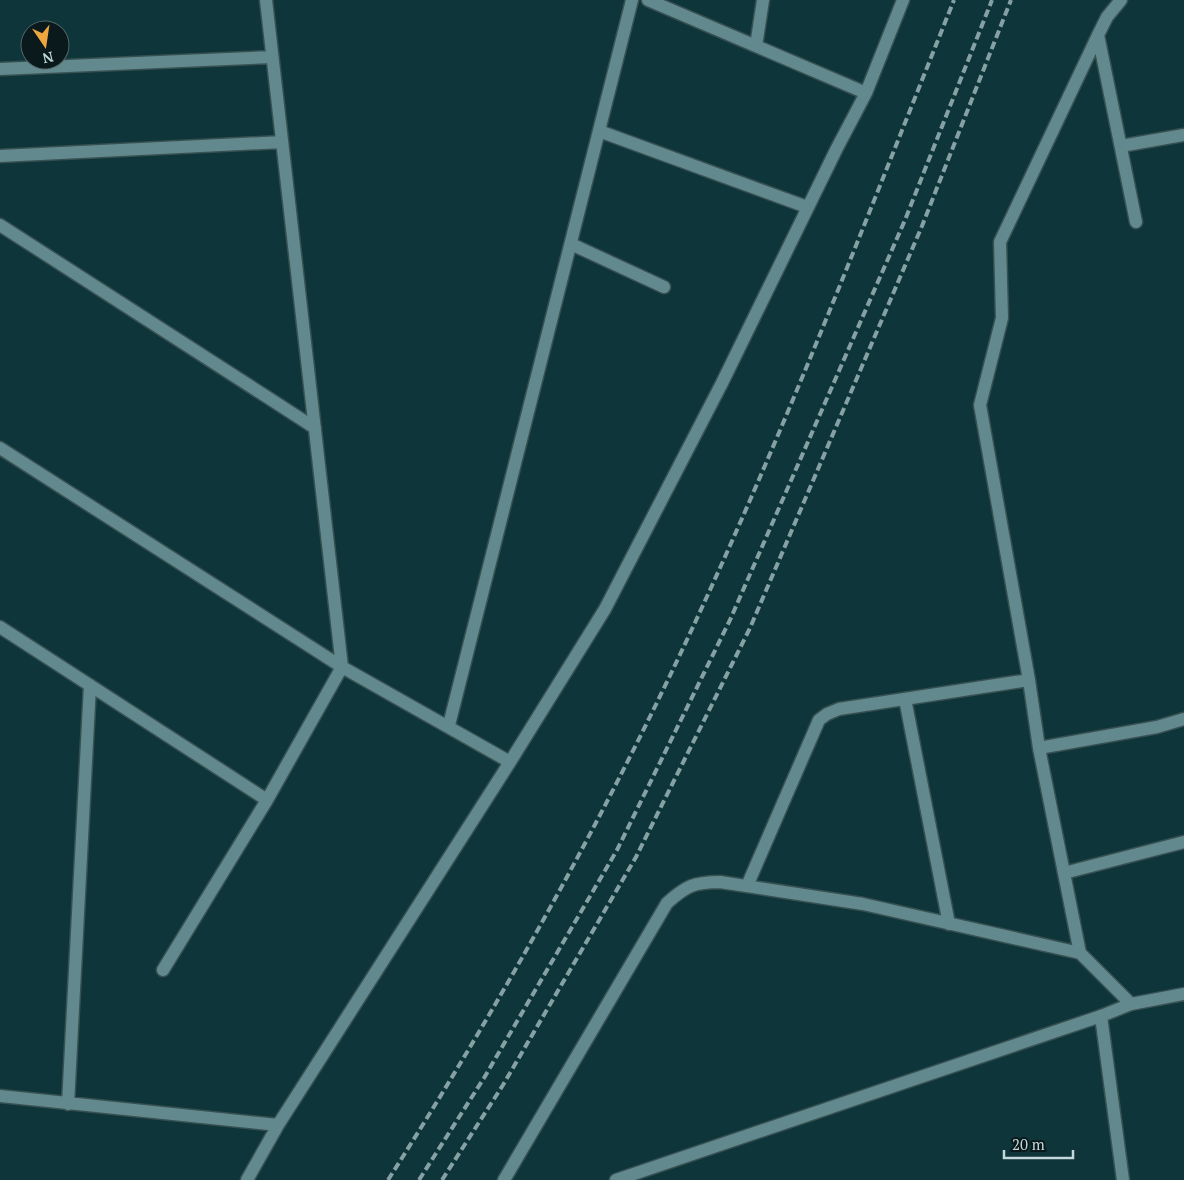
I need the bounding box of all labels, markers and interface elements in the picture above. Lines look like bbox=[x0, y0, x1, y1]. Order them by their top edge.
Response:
north arrow bbox=[20, 20, 70, 70]
text: N bbox=[40, 48, 55, 69]
scale bar bbox=[1004, 1128, 1073, 1160]
text: 20 m bbox=[1012, 1134, 1045, 1154]

